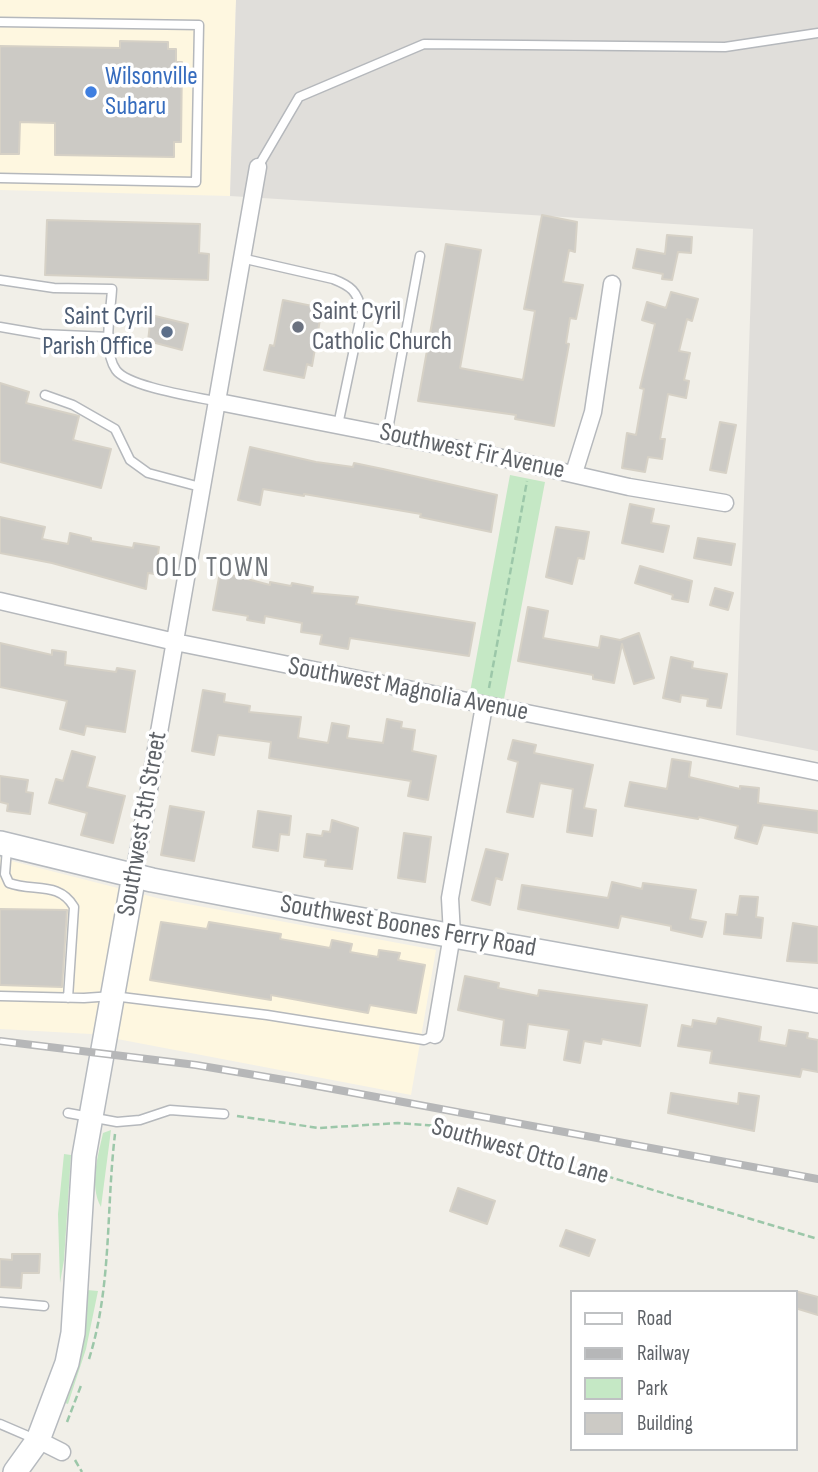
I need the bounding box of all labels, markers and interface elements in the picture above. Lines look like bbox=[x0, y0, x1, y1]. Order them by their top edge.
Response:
place label: Wilsonville Subaru bbox=[105, 61, 198, 122]
marker: Wilsonville Subaru bbox=[83, 84, 99, 100]
place label: Saint Cyril Catholic Church bbox=[312, 296, 452, 358]
place label: Saint Cyril Parish Office bbox=[42, 301, 153, 362]
marker: Saint Cyril Catholic Church bbox=[290, 319, 306, 335]
marker: Saint Cyril Parish Office bbox=[159, 324, 175, 340]
street label: Southwest Fir Avenue bbox=[377, 417, 567, 487]
district label: OLD TOWN bbox=[156, 552, 270, 586]
street label: Southwest Magnolia Avenue bbox=[285, 651, 531, 729]
street label: Southwest 5th Street bbox=[111, 729, 175, 919]
street label: Southwest Boones Ferry Road bbox=[278, 889, 538, 965]
street label: Southwest Otto Lane bbox=[428, 1112, 612, 1192]
legend bbox=[570, 1290, 797, 1451]
text: Road bbox=[637, 1306, 672, 1331]
text: Railway bbox=[637, 1341, 690, 1366]
text: Park bbox=[637, 1376, 668, 1401]
text: Building bbox=[637, 1411, 693, 1436]

